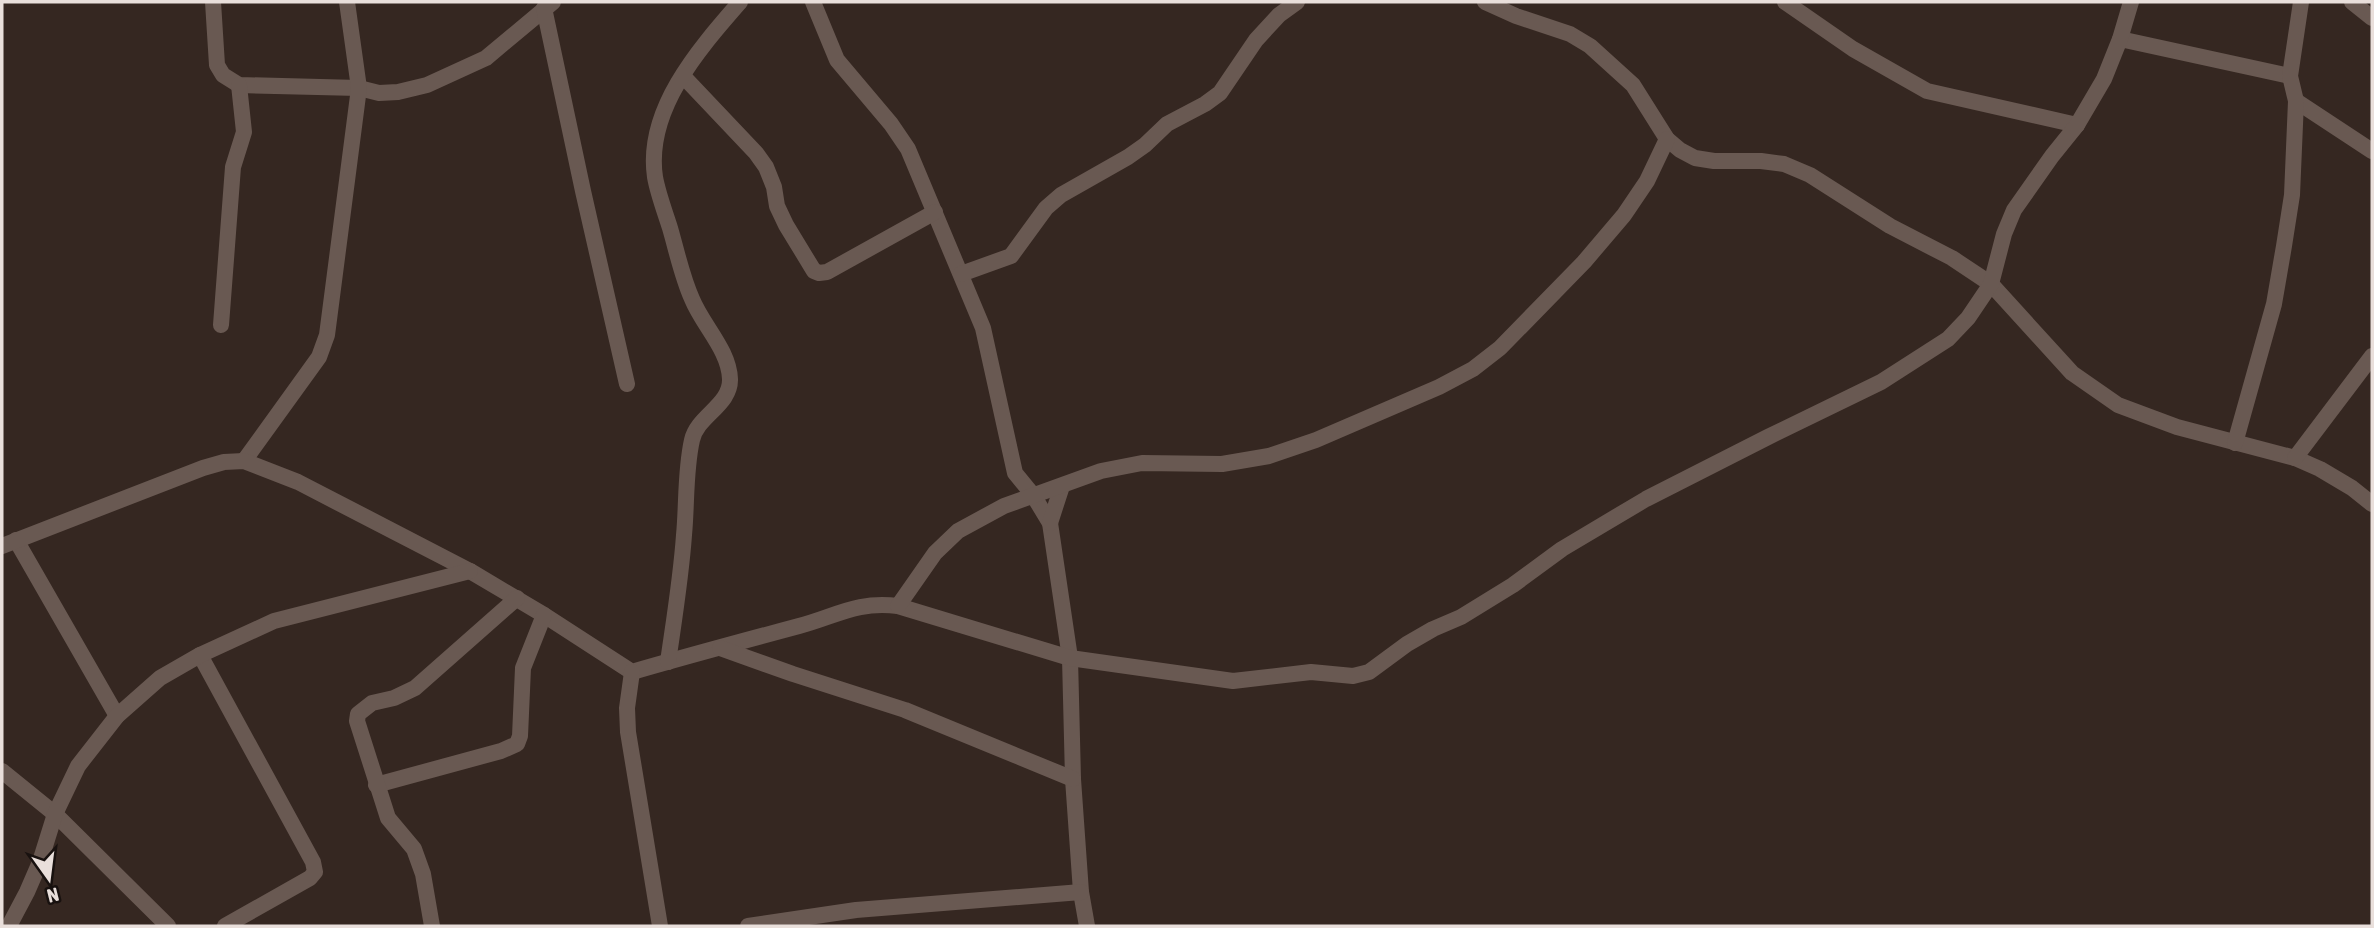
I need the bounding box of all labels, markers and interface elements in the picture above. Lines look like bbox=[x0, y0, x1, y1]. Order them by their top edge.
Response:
north arrow bbox=[14, 844, 84, 914]
text: N bbox=[45, 883, 61, 908]

